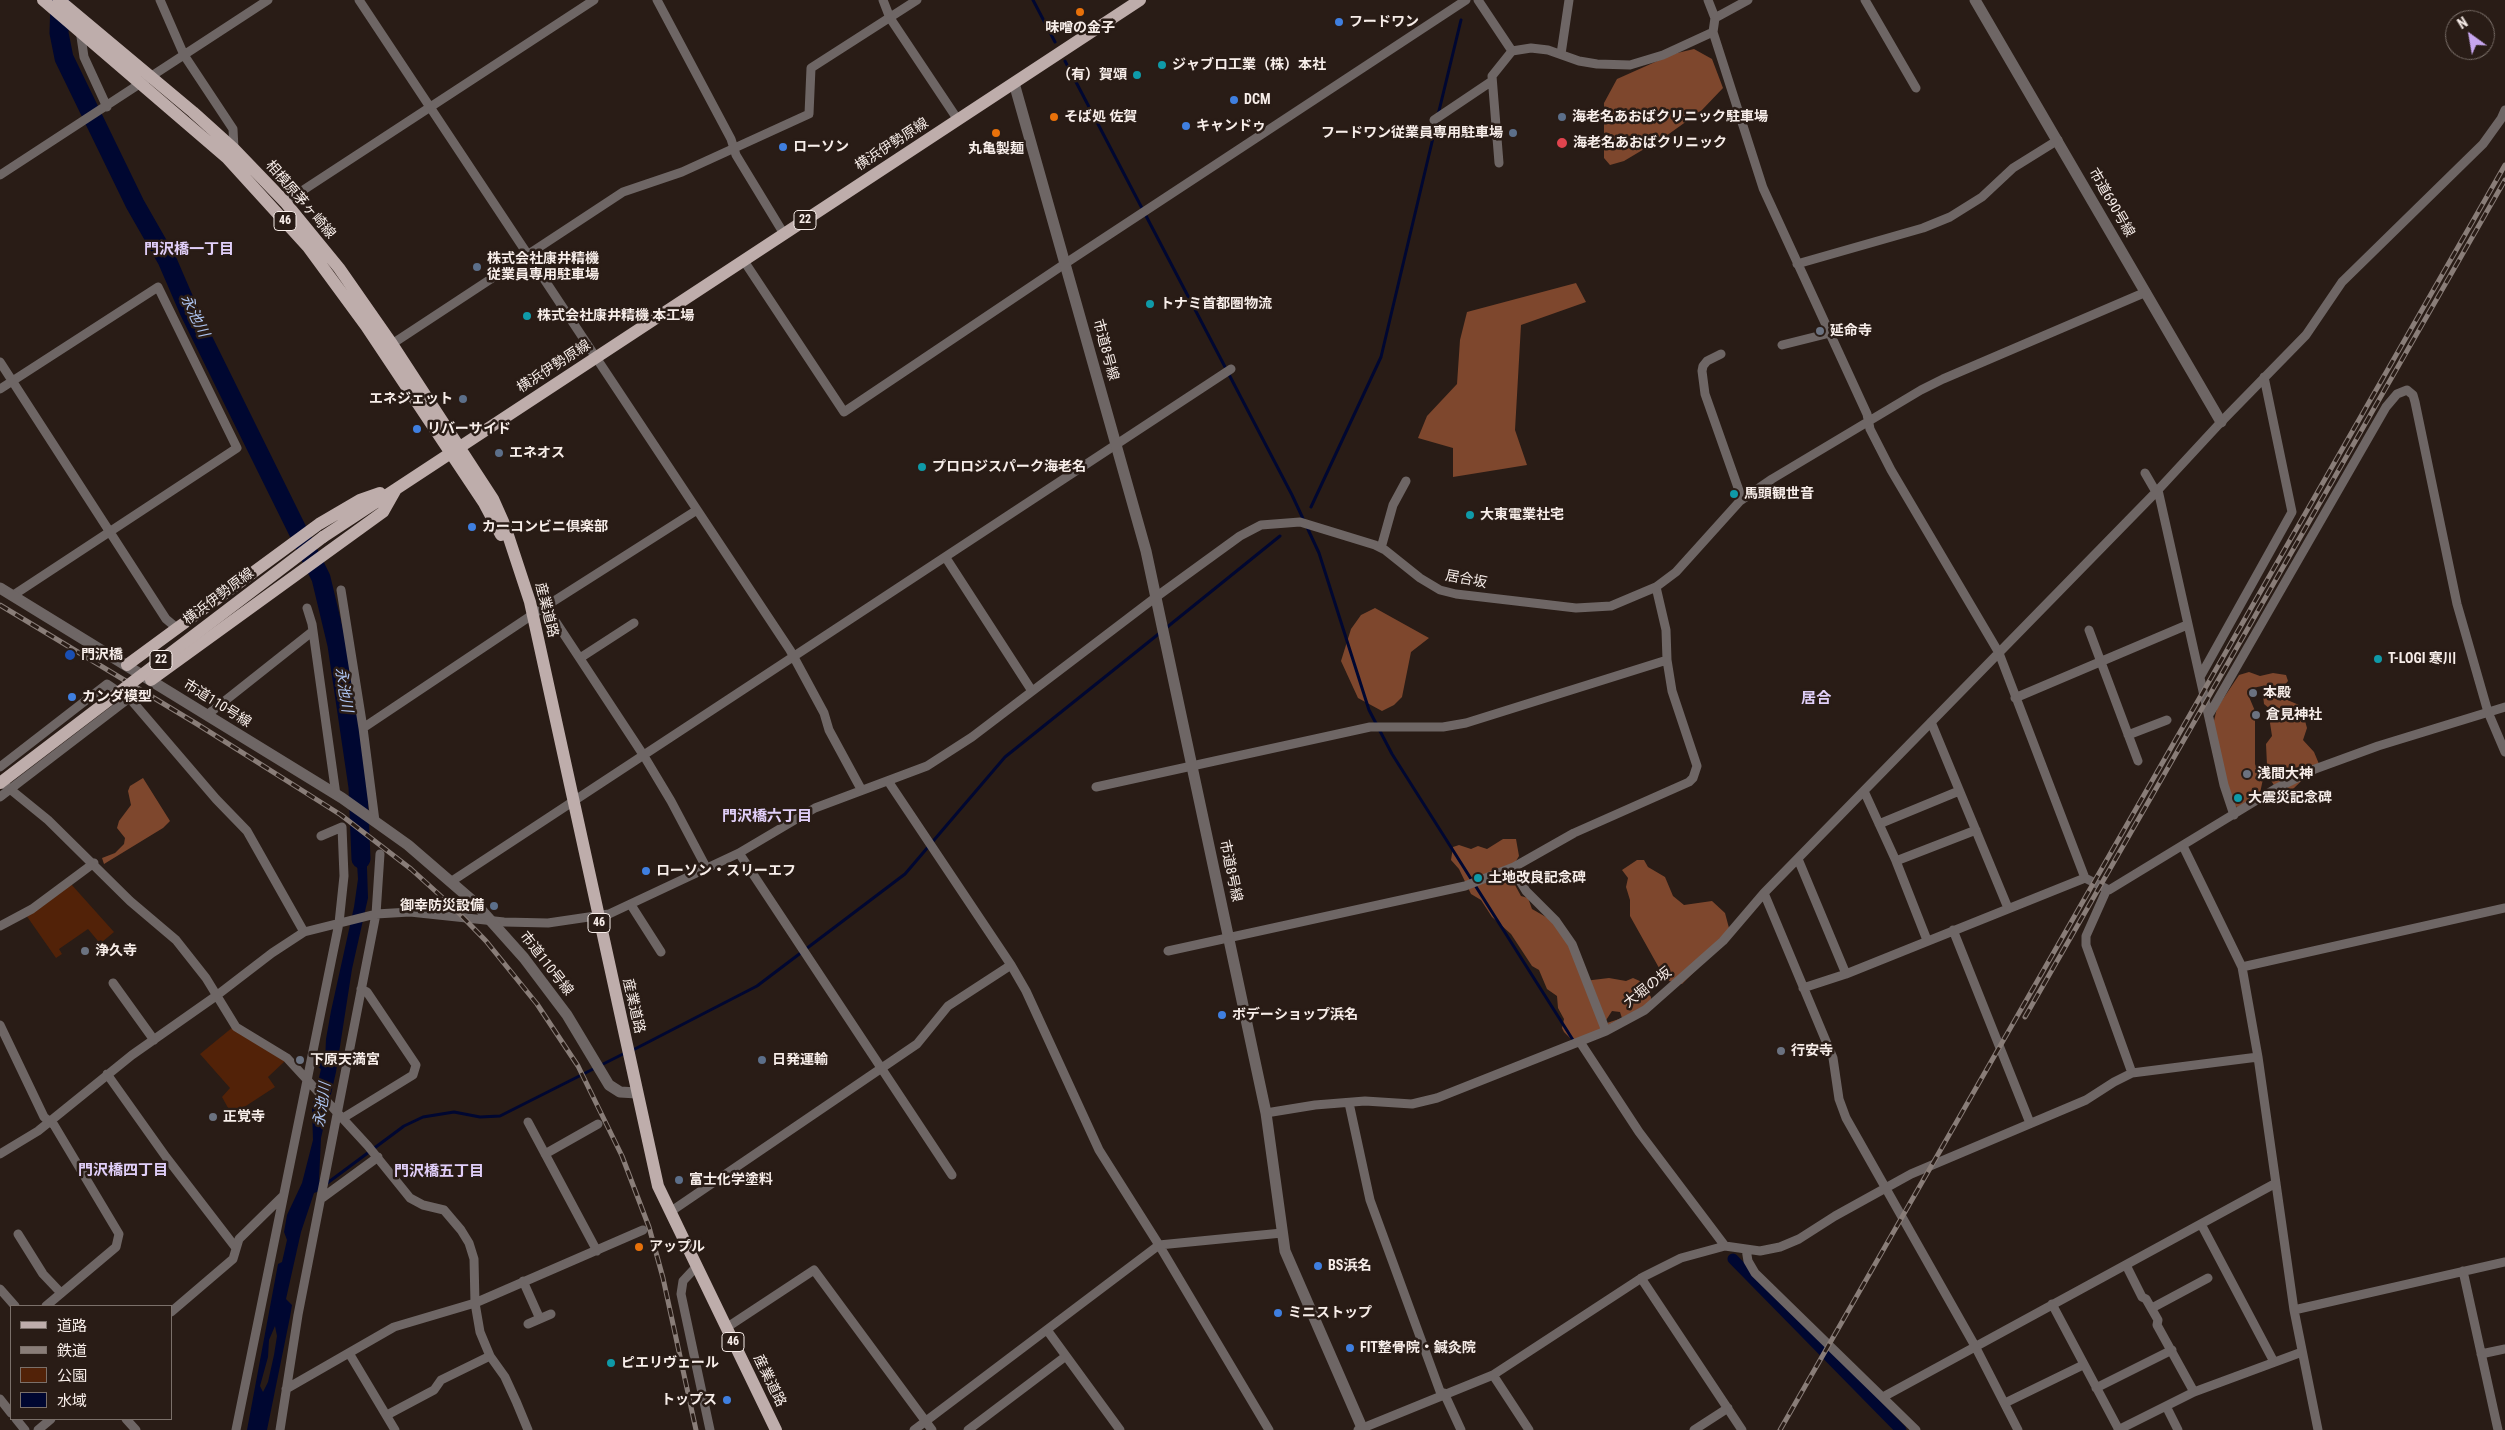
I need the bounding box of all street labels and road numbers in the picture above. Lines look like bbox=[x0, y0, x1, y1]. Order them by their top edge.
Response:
street label: 横浜伊勢原線 bbox=[852, 115, 932, 175]
street label: 相模原茅ヶ崎線 bbox=[262, 158, 338, 242]
street label: 市道690号線 bbox=[2085, 166, 2137, 240]
road number: 22 bbox=[794, 210, 816, 230]
road number: 46 bbox=[274, 212, 296, 230]
street label: 市道8号線 bbox=[1089, 317, 1121, 383]
street label: 横浜伊勢原線 bbox=[514, 337, 594, 397]
street label: 横浜伊勢原線 bbox=[180, 565, 258, 629]
street label: 居合坂 bbox=[1444, 568, 1488, 592]
street label: 産業道路 bbox=[531, 581, 561, 639]
road number: 22 bbox=[150, 650, 172, 670]
street label: 市道110号線 bbox=[180, 677, 254, 731]
street label: 市道8号線 bbox=[1215, 838, 1245, 904]
road number: 46 bbox=[588, 914, 610, 932]
street label: 市道110号線 bbox=[516, 929, 576, 999]
street label: 大堀の坂 bbox=[1621, 964, 1675, 1012]
street label: 産業道路 bbox=[619, 977, 647, 1035]
road number: 46 bbox=[722, 1332, 744, 1351]
street label: 産業道路 bbox=[749, 1352, 789, 1410]

